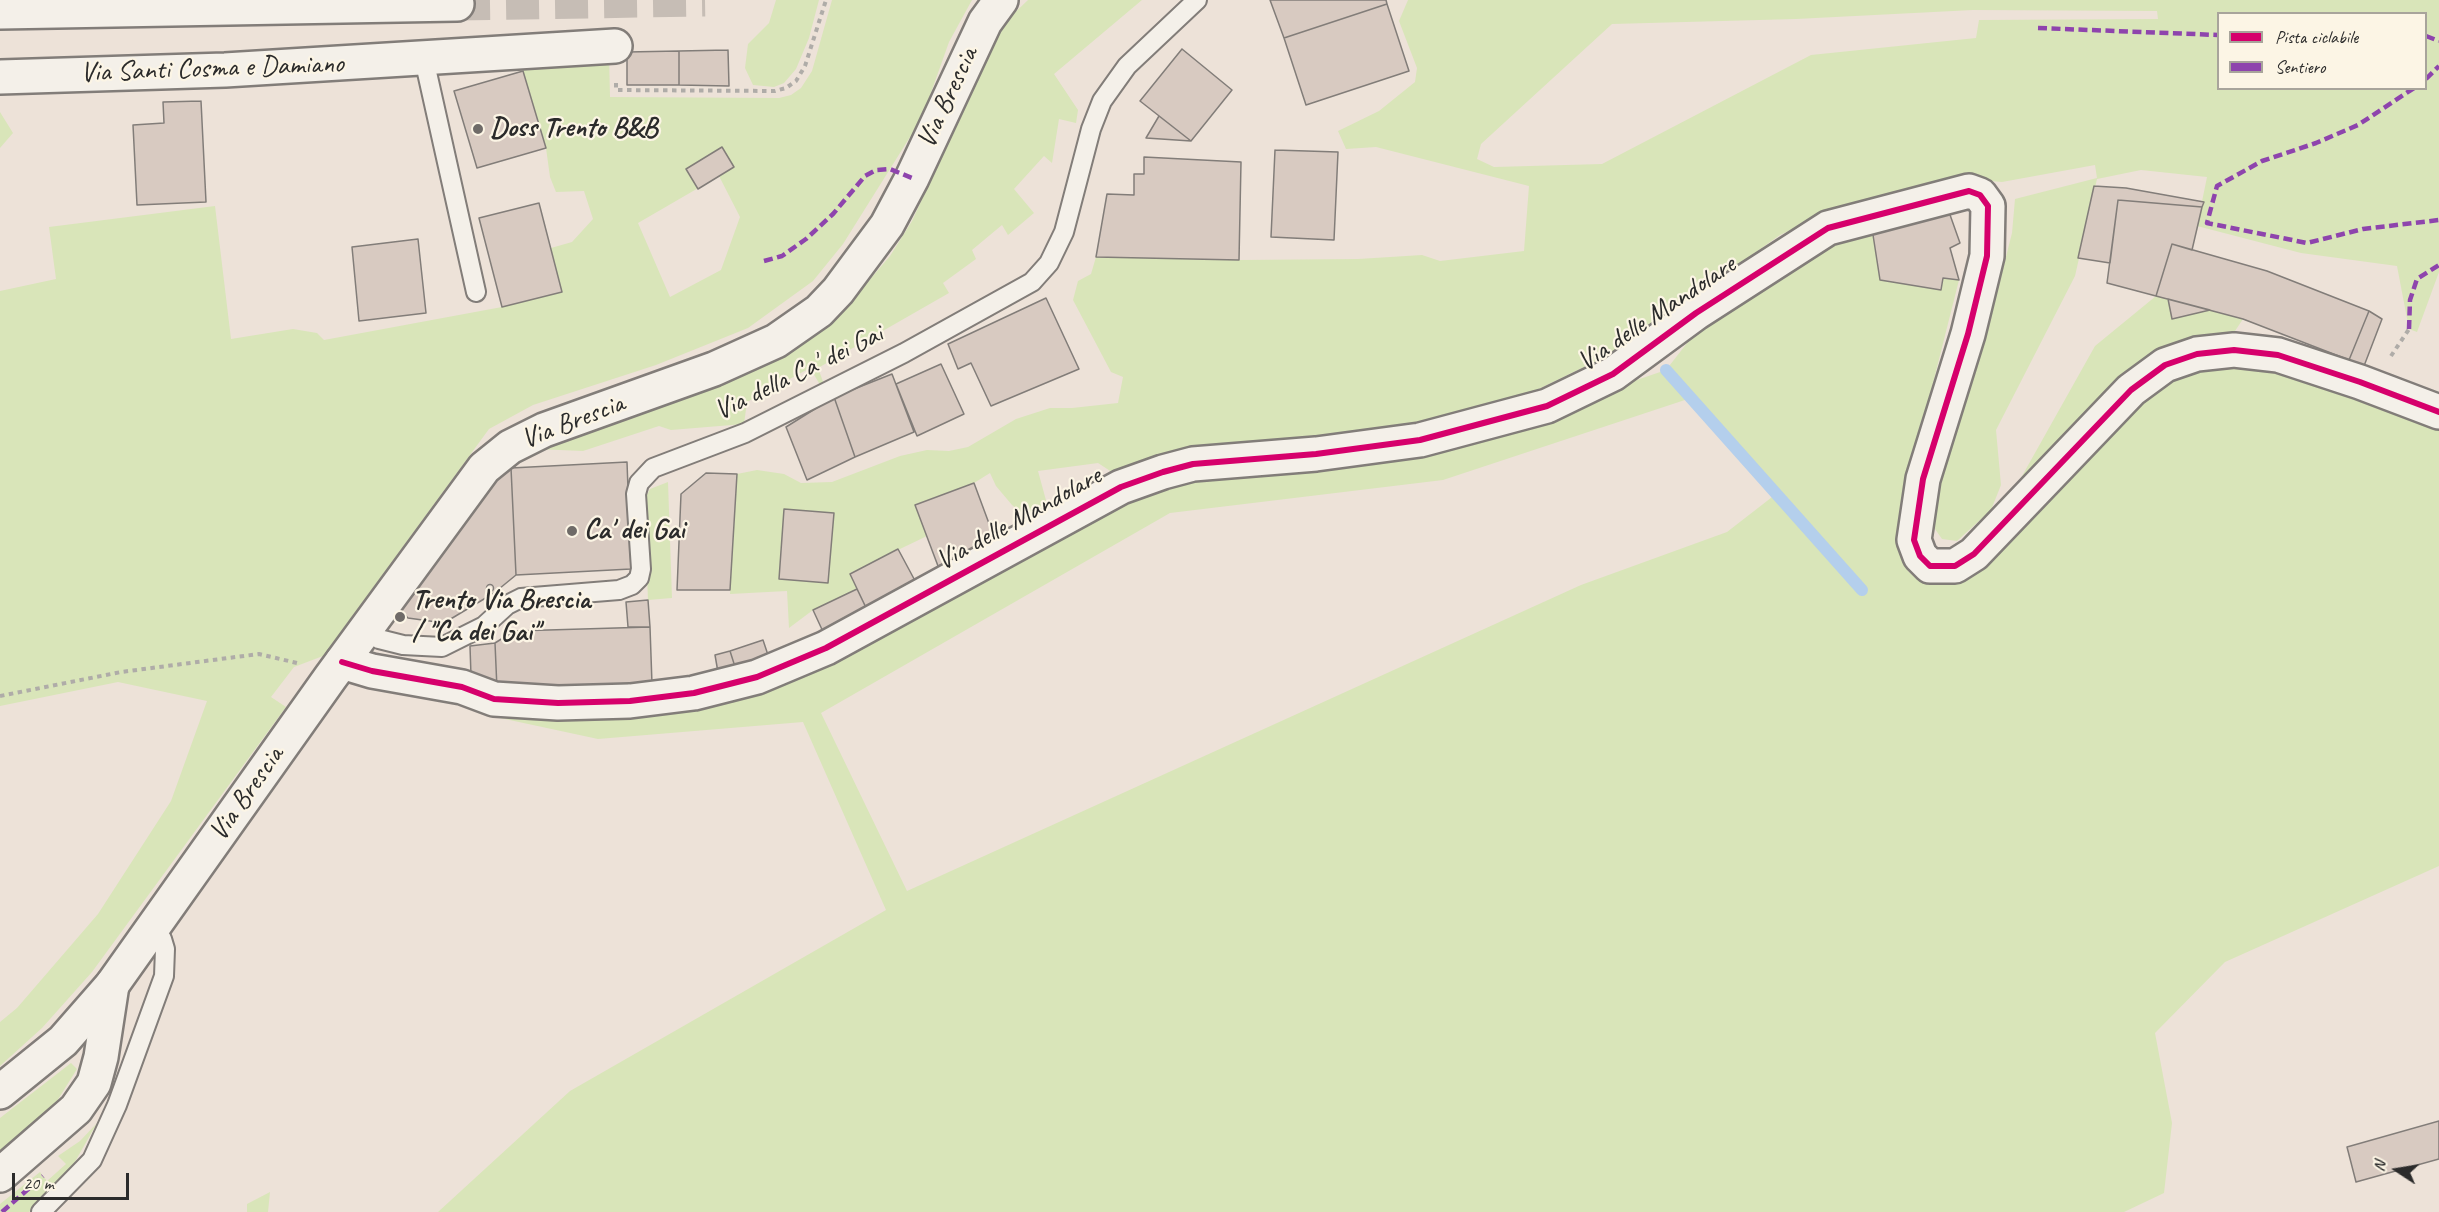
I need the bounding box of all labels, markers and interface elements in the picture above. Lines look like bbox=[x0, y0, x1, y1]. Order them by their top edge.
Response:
legend bbox=[2217, 12, 2427, 90]
text: Pista ciclabile bbox=[2275, 26, 2358, 48]
street label: Via Brescia bbox=[910, 42, 986, 154]
street label: Via Santi Cosma e Damiano bbox=[80, 48, 344, 90]
text: Sentiero bbox=[2275, 56, 2325, 78]
place label: Doss Trento B&B bbox=[490, 112, 657, 146]
marker: Doss Trento B&B bbox=[471, 122, 485, 136]
street label: Via delle Mandolare bbox=[1571, 249, 1743, 379]
street label: Via della Ca' dei Gai bbox=[709, 318, 889, 428]
street label: Via Brescia bbox=[517, 387, 629, 457]
street label: Via delle Mandolare bbox=[931, 460, 1107, 578]
place label: Ca' dei Gai bbox=[584, 514, 685, 548]
marker: Ca' dei Gai bbox=[565, 524, 579, 538]
place label: Trento Via Brescia / "Ca dei Gai" bbox=[412, 584, 590, 650]
marker: Trento Via Brescia / "Ca dei Gai" bbox=[393, 610, 407, 624]
street label: Via Brescia bbox=[202, 740, 292, 848]
north arrow bbox=[2367, 1140, 2427, 1200]
text: N bbox=[2369, 1159, 2390, 1173]
scale bar bbox=[15, 1161, 132, 1199]
text: 20 m bbox=[23, 1172, 54, 1194]

